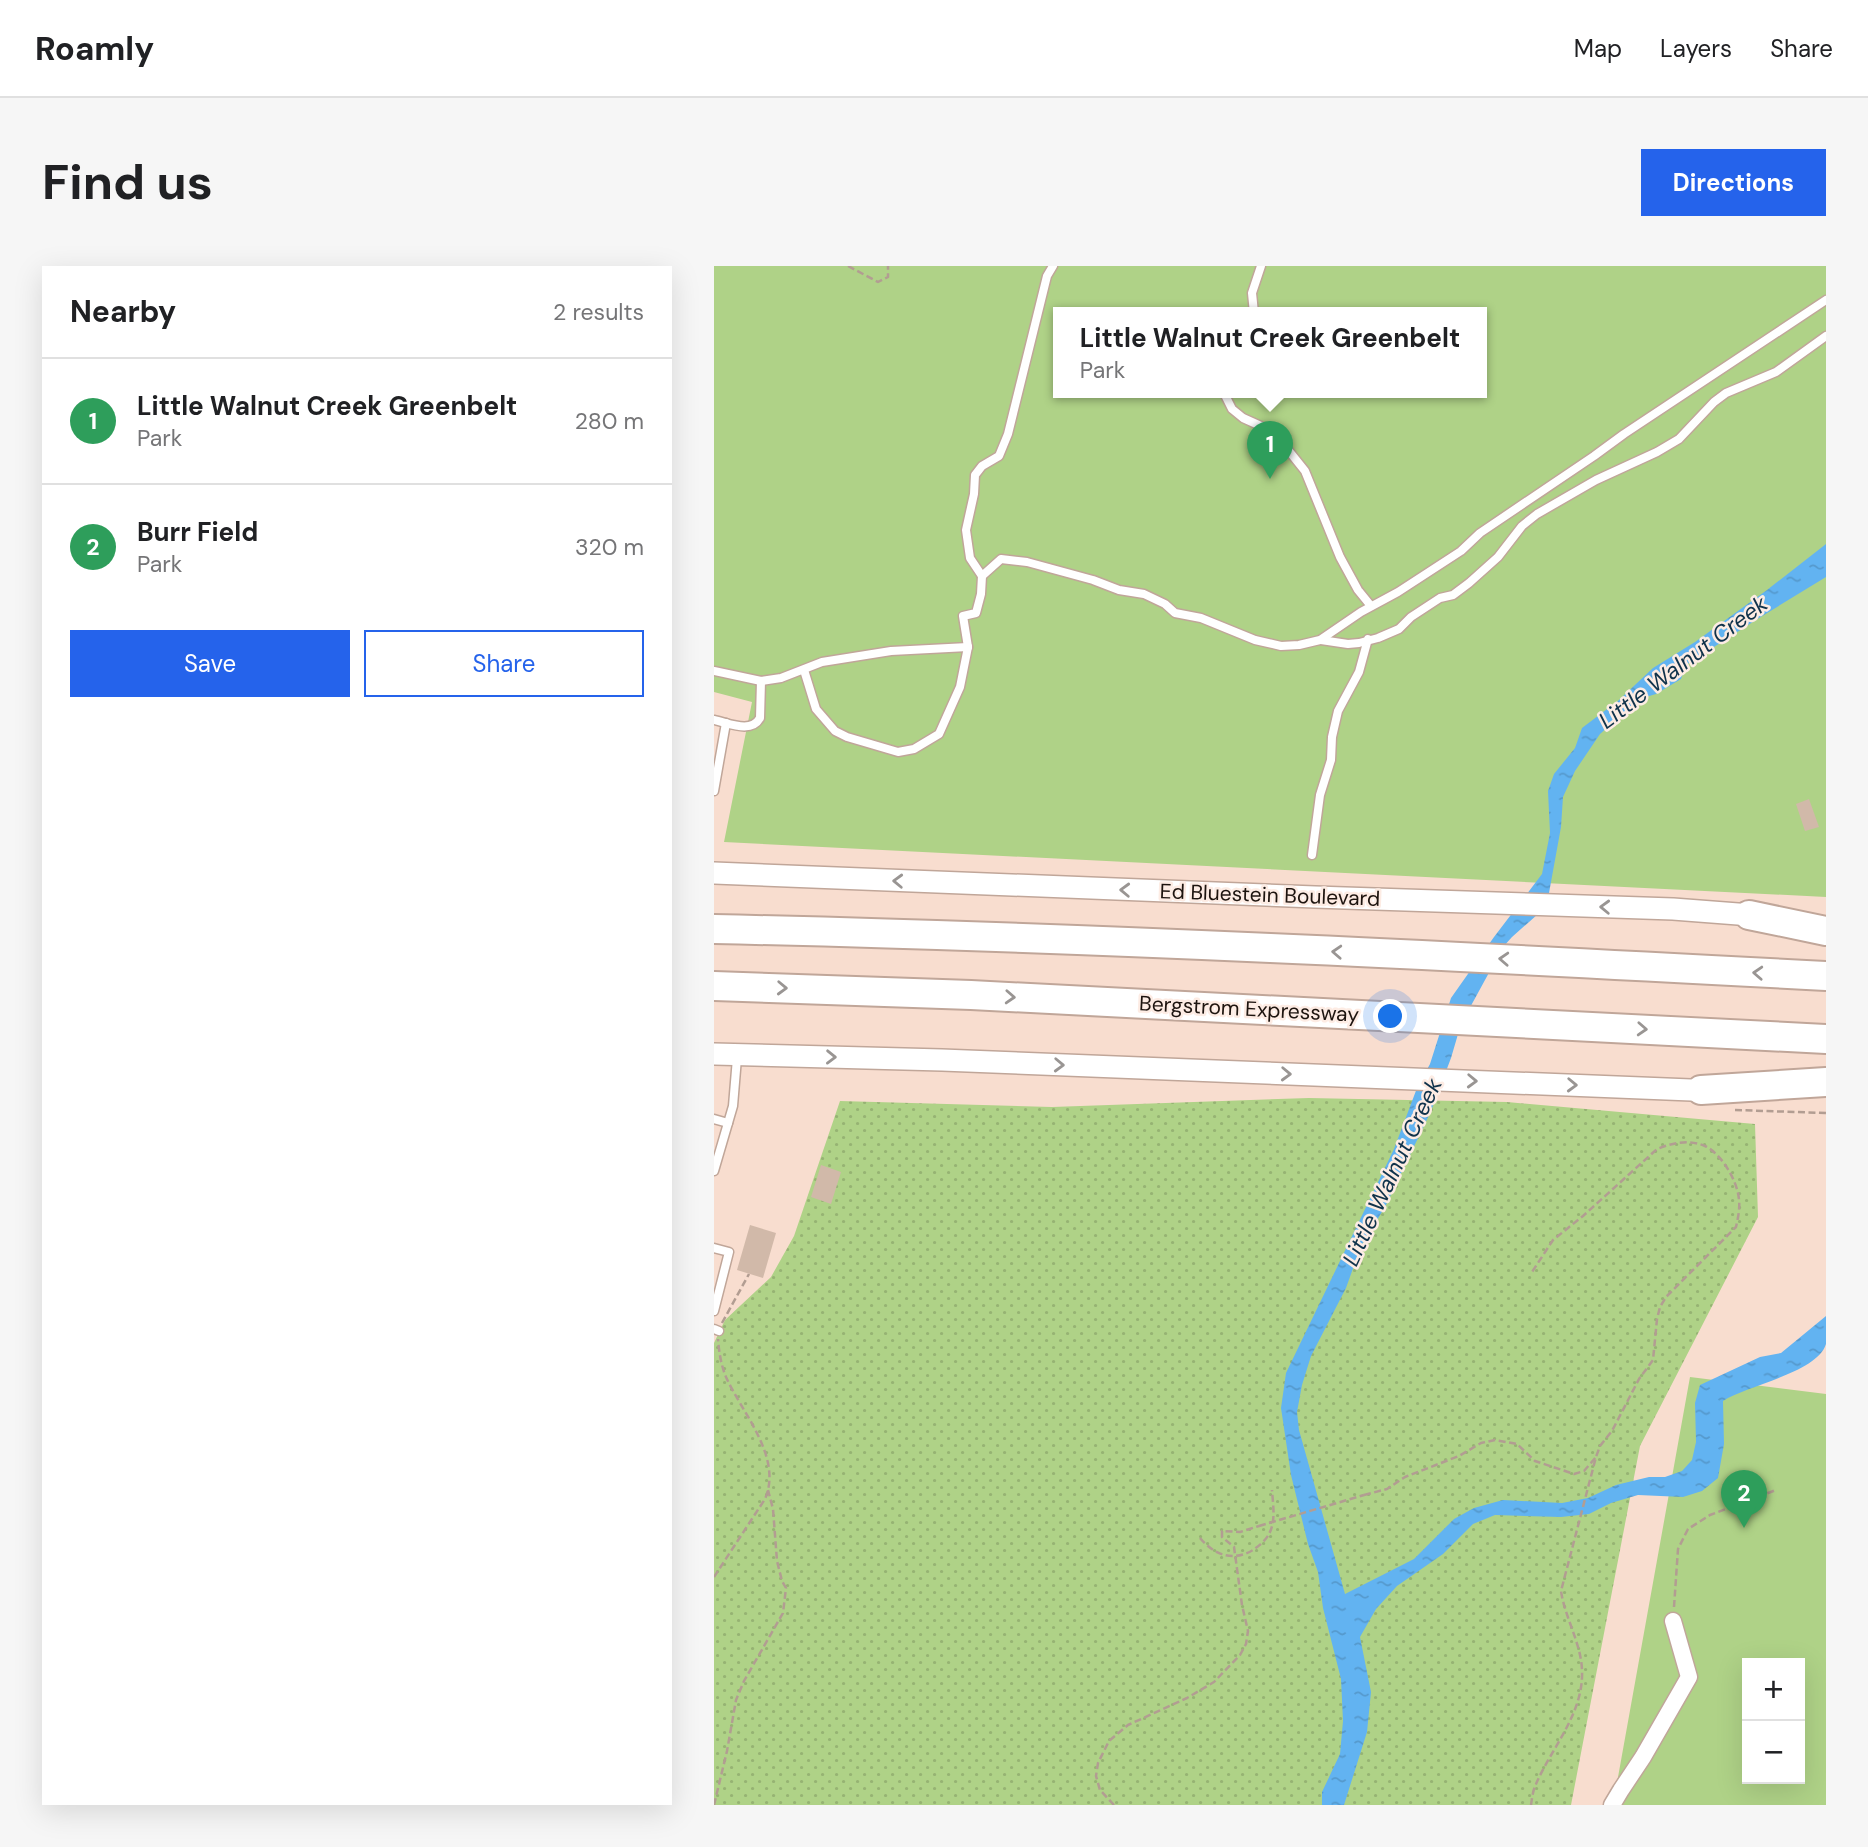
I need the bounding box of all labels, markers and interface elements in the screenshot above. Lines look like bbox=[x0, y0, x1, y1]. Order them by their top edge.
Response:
text: Roamly bbox=[35, 27, 154, 70]
text: Map bbox=[1574, 33, 1622, 64]
text: Layers bbox=[1660, 33, 1732, 64]
text: Share bbox=[1770, 33, 1833, 64]
button: Directions bbox=[1641, 149, 1826, 216]
text: Find us bbox=[42, 150, 213, 214]
text: Nearby bbox=[70, 292, 176, 331]
text: 2 results bbox=[553, 297, 644, 327]
popup bbox=[1053, 307, 1487, 398]
text: Little Walnut Creek Greenbelt bbox=[1080, 321, 1460, 355]
text: Park bbox=[1080, 355, 1125, 385]
text: Little Walnut Creek Greenbelt bbox=[137, 389, 517, 423]
text: 1 bbox=[89, 406, 97, 436]
text: 280 m bbox=[575, 406, 644, 436]
pin: 1 bbox=[1247, 421, 1293, 479]
text: Park bbox=[137, 423, 182, 453]
text: Burr Field bbox=[137, 515, 258, 549]
text: 2 bbox=[86, 532, 100, 562]
text: 320 m bbox=[575, 532, 644, 562]
text: Park bbox=[137, 549, 182, 579]
water label: Little Walnut Creek bbox=[1592, 588, 1774, 735]
button: Save bbox=[70, 630, 350, 697]
button: Share bbox=[364, 630, 644, 697]
one-way arrow bbox=[892, 873, 903, 888]
street label: Ed Bluestein Boulevard bbox=[1159, 877, 1381, 913]
one-way arrow bbox=[1119, 882, 1130, 897]
one-way arrow bbox=[1599, 899, 1610, 914]
one-way arrow bbox=[1331, 944, 1342, 959]
one-way arrow bbox=[1498, 952, 1509, 967]
one-way arrow bbox=[1752, 965, 1763, 980]
one-way arrow bbox=[777, 981, 788, 996]
one-way arrow bbox=[1004, 989, 1015, 1004]
street label: Bergstrom Expressway bbox=[1138, 989, 1360, 1029]
your location bbox=[1373, 999, 1407, 1033]
one-way arrow bbox=[1636, 1021, 1647, 1036]
one-way arrow bbox=[826, 1049, 837, 1065]
one-way arrow bbox=[1053, 1057, 1064, 1072]
one-way arrow bbox=[1281, 1067, 1292, 1082]
water label: Little Walnut Creek bbox=[1335, 1073, 1449, 1271]
one-way arrow bbox=[1467, 1073, 1478, 1089]
one-way arrow bbox=[1567, 1078, 1578, 1093]
pin: 2 bbox=[1721, 1470, 1767, 1528]
map controls bbox=[1742, 1658, 1805, 1784]
button: + bbox=[1742, 1658, 1805, 1721]
button: − bbox=[1742, 1721, 1805, 1784]

